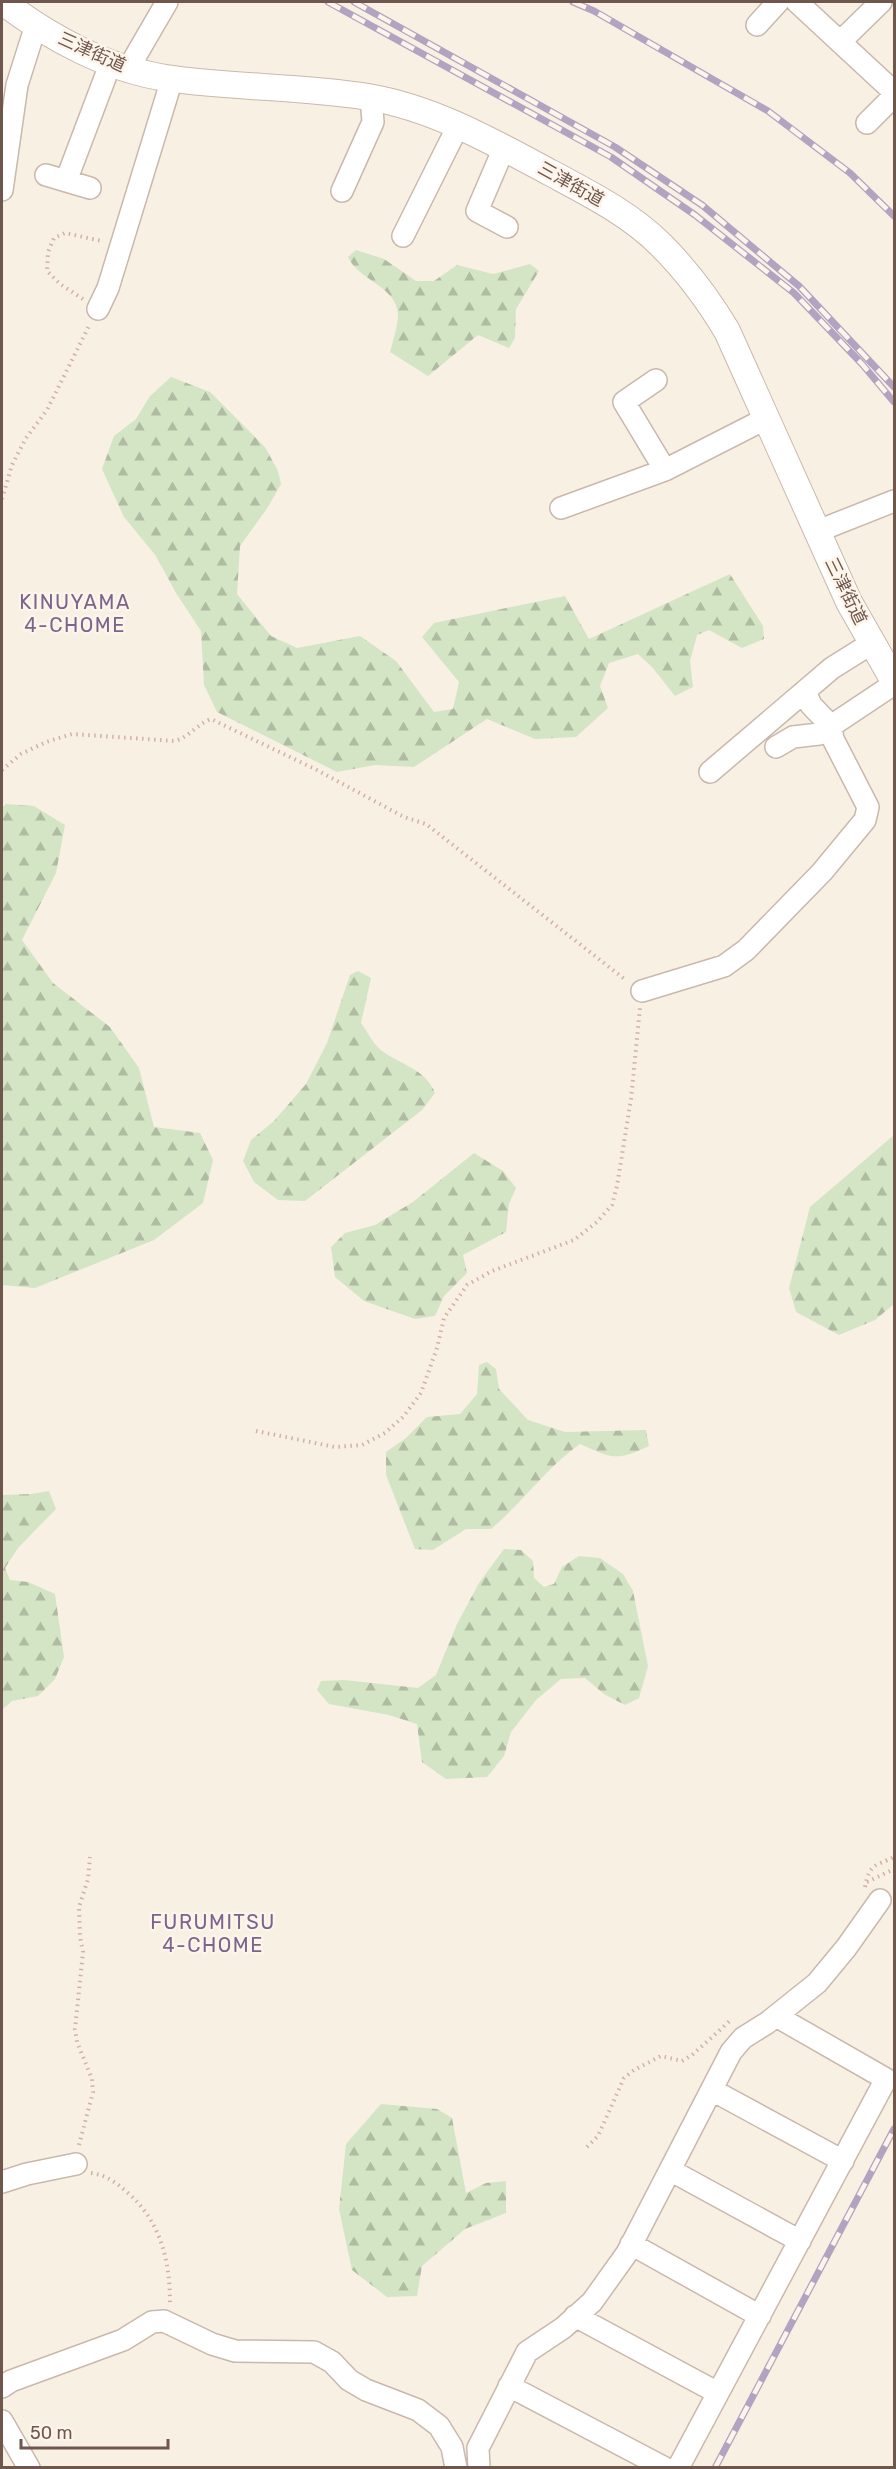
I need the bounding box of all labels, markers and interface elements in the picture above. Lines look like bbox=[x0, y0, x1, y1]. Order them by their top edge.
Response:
street label: 三津街道 bbox=[55, 27, 129, 77]
street label: 三津街道 bbox=[534, 157, 608, 211]
street label: 三津街道 bbox=[820, 554, 872, 628]
district label: KINUYAMA 4-CHOME bbox=[19, 590, 131, 637]
district label: FURUMITSU 4-CHOME bbox=[150, 1910, 276, 1957]
scale bar bbox=[21, 2412, 168, 2450]
text: 50 m bbox=[30, 2422, 73, 2444]

